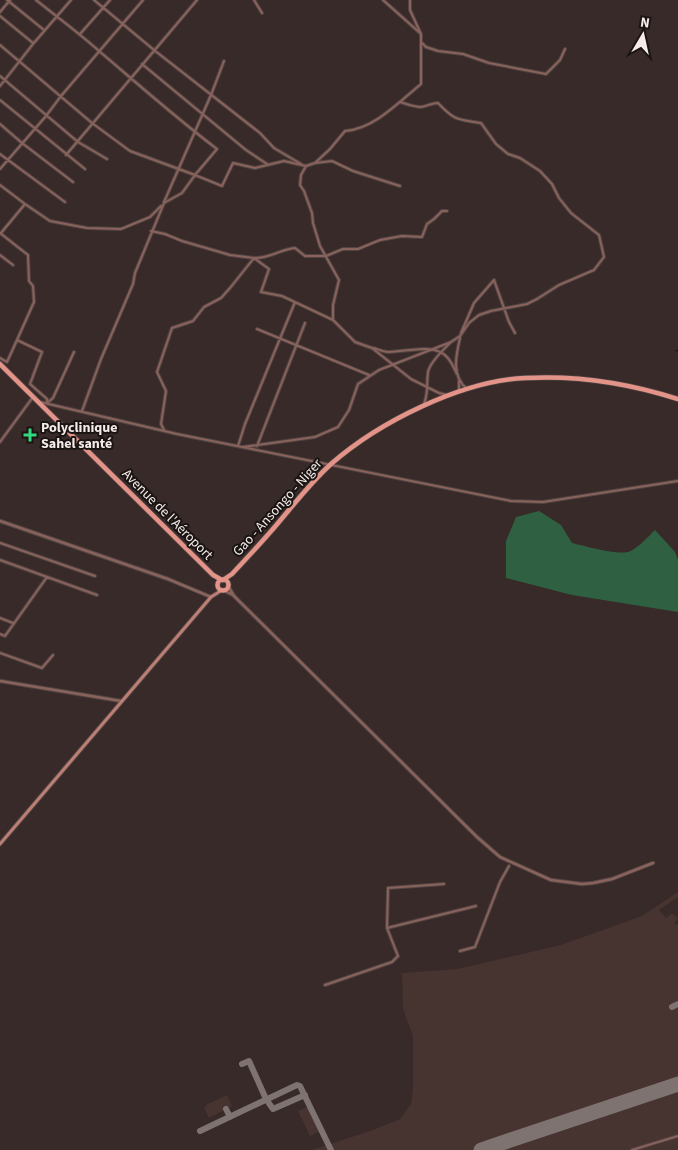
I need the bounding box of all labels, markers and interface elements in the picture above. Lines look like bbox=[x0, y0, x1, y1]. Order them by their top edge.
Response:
north arrow bbox=[618, 10, 668, 60]
text: N bbox=[639, 13, 651, 34]
place label: Polyclinique Sahel santé bbox=[41, 418, 118, 454]
marker: Polyclinique Sahel santé bbox=[23, 428, 37, 442]
street label: Gao - Ansongo - Niger bbox=[228, 454, 327, 561]
street label: Avenue de l'Aéroport bbox=[117, 465, 218, 565]

